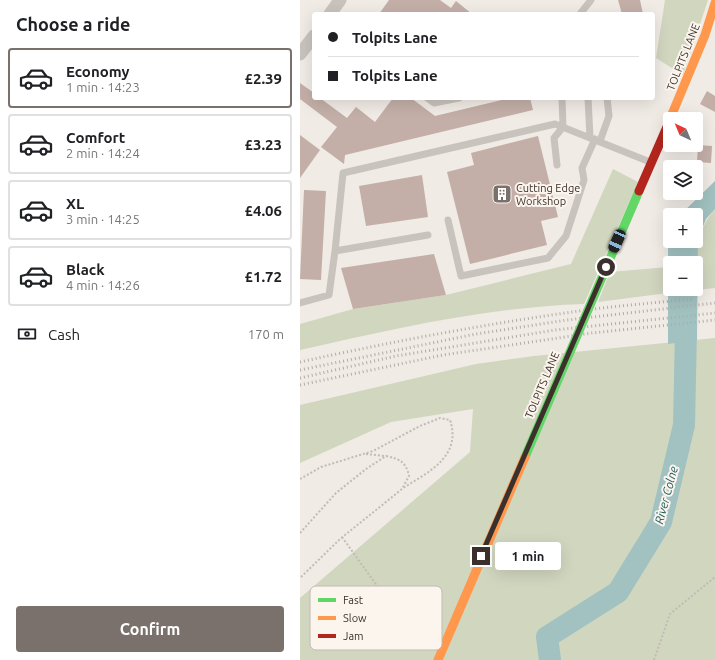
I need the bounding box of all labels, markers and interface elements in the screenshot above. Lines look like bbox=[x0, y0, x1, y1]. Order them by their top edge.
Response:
text: Choose a ride bbox=[16, 14, 130, 34]
street label: TOLPITS LANE bbox=[664, 22, 702, 92]
text: Tolpits Lane bbox=[352, 29, 438, 46]
icon: car bbox=[18, 60, 54, 96]
text: Economy bbox=[66, 63, 130, 80]
text: Tolpits Lane bbox=[352, 67, 438, 84]
text: £2.39 bbox=[244, 70, 282, 87]
text: 1 min · 14:23 bbox=[66, 80, 140, 94]
north arrow bbox=[663, 112, 703, 152]
map controls bbox=[663, 112, 703, 296]
icon: car bbox=[18, 126, 54, 162]
text: Comfort bbox=[66, 129, 125, 146]
text: £3.23 bbox=[244, 136, 282, 153]
text: 2 min · 14:24 bbox=[66, 146, 140, 160]
button: layers bbox=[663, 160, 703, 200]
place label: Cutting Edge Workshop bbox=[516, 182, 580, 207]
building icon: Cutting Edge Workshop bbox=[491, 183, 513, 205]
icon: car bbox=[18, 192, 54, 228]
text: XL bbox=[66, 195, 84, 212]
text: £4.06 bbox=[244, 202, 282, 219]
button: + bbox=[663, 208, 703, 248]
text: 3 min · 14:25 bbox=[66, 212, 140, 226]
car bbox=[607, 228, 627, 254]
button: − bbox=[663, 256, 703, 296]
icon: car bbox=[18, 258, 54, 294]
route start bbox=[597, 258, 615, 276]
text: Black bbox=[66, 261, 105, 278]
text: £1.72 bbox=[244, 268, 282, 285]
text: 4 min · 14:26 bbox=[66, 278, 140, 292]
icon: cash bbox=[16, 323, 38, 345]
text: Cash bbox=[48, 326, 80, 343]
text: 170 m bbox=[248, 327, 284, 341]
street label: TOLPITS LANE bbox=[523, 350, 561, 420]
water label: River Colne bbox=[652, 465, 680, 525]
callout: 1 min bbox=[495, 542, 561, 570]
route end bbox=[472, 547, 490, 565]
text: 1 min bbox=[512, 549, 544, 563]
legend bbox=[310, 586, 442, 650]
text: Fast bbox=[343, 594, 364, 606]
button: Confirm bbox=[16, 606, 284, 652]
text: Slow bbox=[343, 612, 367, 624]
text: Jam bbox=[343, 630, 364, 642]

